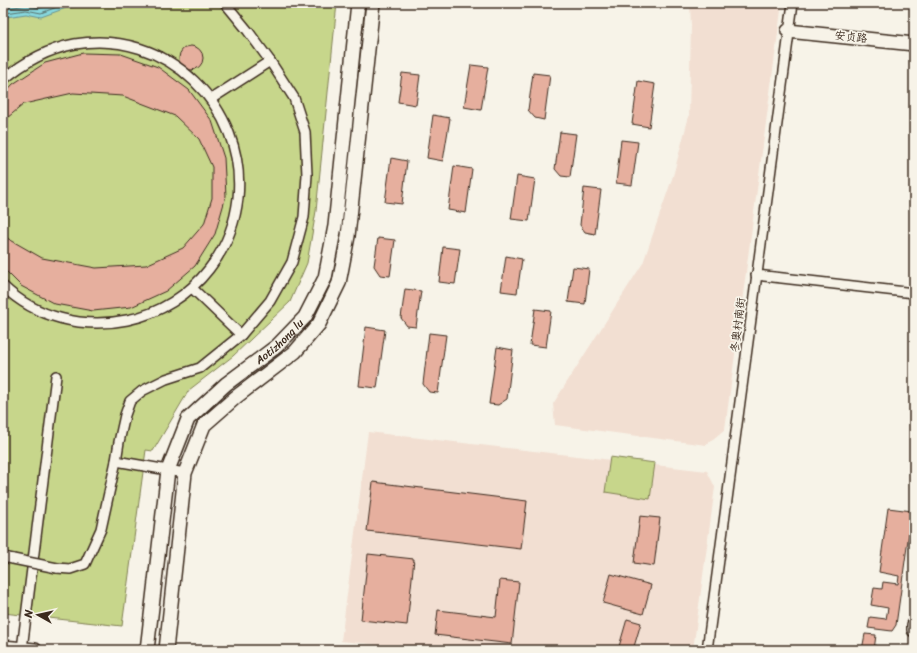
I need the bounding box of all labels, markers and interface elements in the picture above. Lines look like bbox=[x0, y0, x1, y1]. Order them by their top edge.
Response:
street label: 安贞路 bbox=[834, 26, 868, 48]
street label: 冬奥村南街 bbox=[725, 296, 751, 353]
street label: Aotizhong lu bbox=[250, 314, 308, 369]
north arrow bbox=[18, 595, 58, 635]
text: N bbox=[19, 608, 39, 620]

